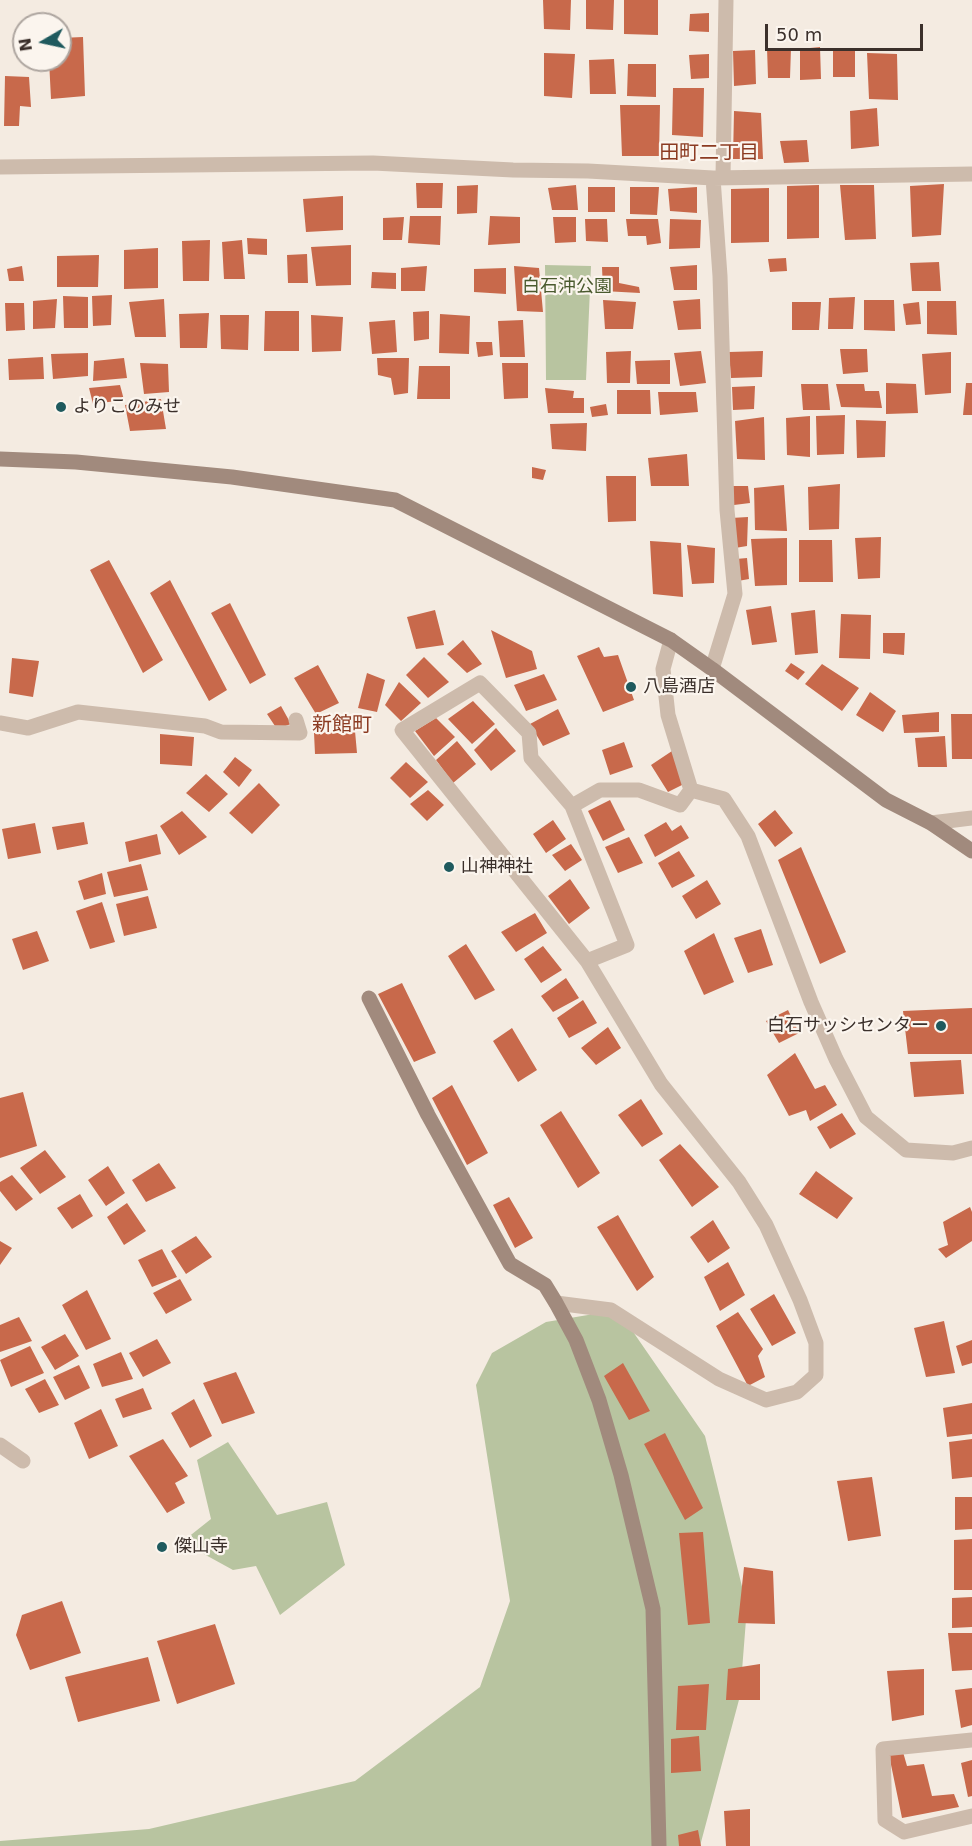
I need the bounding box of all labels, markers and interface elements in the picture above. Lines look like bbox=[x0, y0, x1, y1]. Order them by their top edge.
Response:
north arrow bbox=[12, 12, 72, 72]
scale bar bbox=[768, 12, 926, 50]
text: 50 m bbox=[776, 24, 822, 45]
text: N bbox=[15, 36, 36, 53]
district label: 田町二丁目 bbox=[659, 142, 759, 166]
park label: 白石沖公園 bbox=[522, 276, 612, 298]
place label: よりこのみせ bbox=[73, 396, 181, 418]
marker: よりこのみせ bbox=[54, 400, 68, 414]
place label: 八島酒店 bbox=[643, 676, 715, 698]
marker: 八島酒店 bbox=[624, 680, 638, 694]
district label: 新館町 bbox=[312, 714, 372, 738]
place label: 山神神社 bbox=[461, 856, 533, 878]
marker: 山神神社 bbox=[442, 860, 456, 874]
place label: 白石サッシセンター bbox=[767, 1015, 929, 1037]
marker: 白石サッシセンター bbox=[934, 1019, 948, 1033]
place label: 傑山寺 bbox=[174, 1536, 228, 1558]
marker: 傑山寺 bbox=[155, 1540, 169, 1554]

